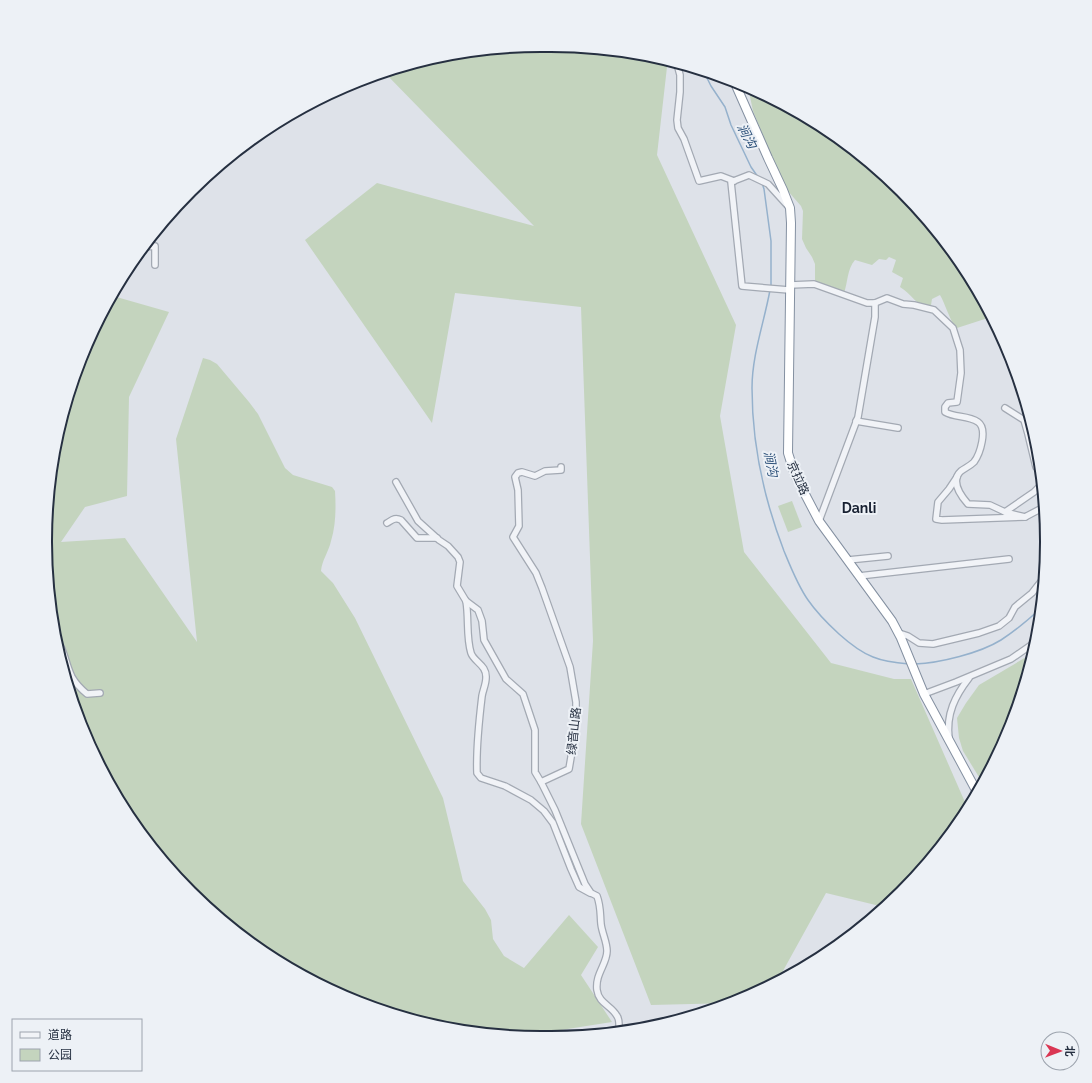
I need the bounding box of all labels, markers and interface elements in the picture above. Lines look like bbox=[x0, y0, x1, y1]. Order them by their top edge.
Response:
water label: 涧沟 bbox=[734, 121, 760, 153]
water label: 涧沟 bbox=[761, 450, 781, 480]
street label: 京拉路 bbox=[784, 459, 812, 497]
district label: Danli bbox=[842, 500, 876, 516]
street label: 绿音山路 bbox=[565, 706, 583, 756]
legend bbox=[12, 1019, 142, 1071]
text: 道路 bbox=[48, 1028, 72, 1042]
north arrow bbox=[1040, 1031, 1080, 1071]
text: 北 bbox=[1063, 1046, 1076, 1057]
text: 公园 bbox=[48, 1048, 72, 1062]

